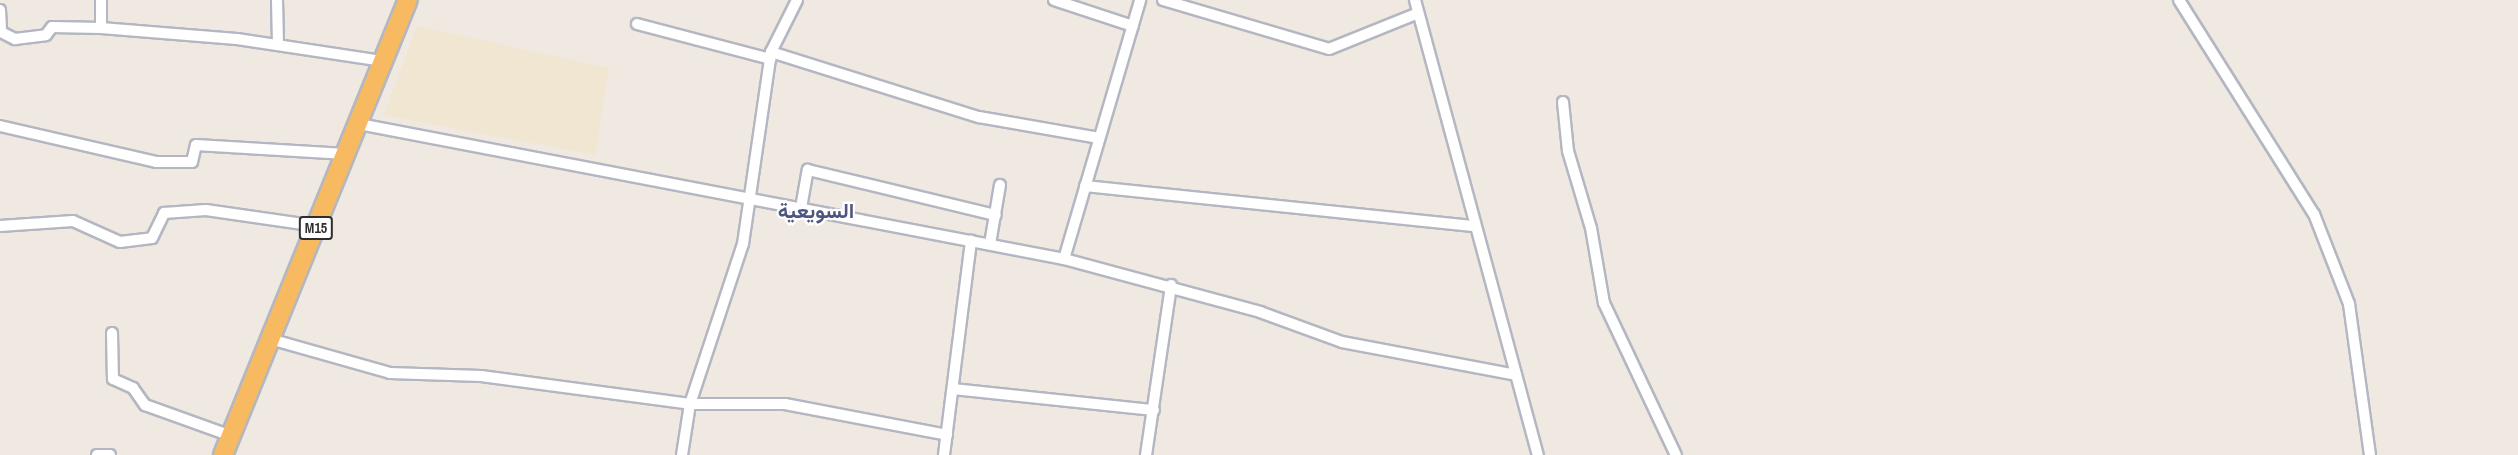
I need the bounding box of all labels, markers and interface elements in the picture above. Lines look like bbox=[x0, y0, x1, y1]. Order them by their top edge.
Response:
district label: السويعية bbox=[778, 198, 854, 224]
road number: M15 bbox=[298, 217, 334, 239]

